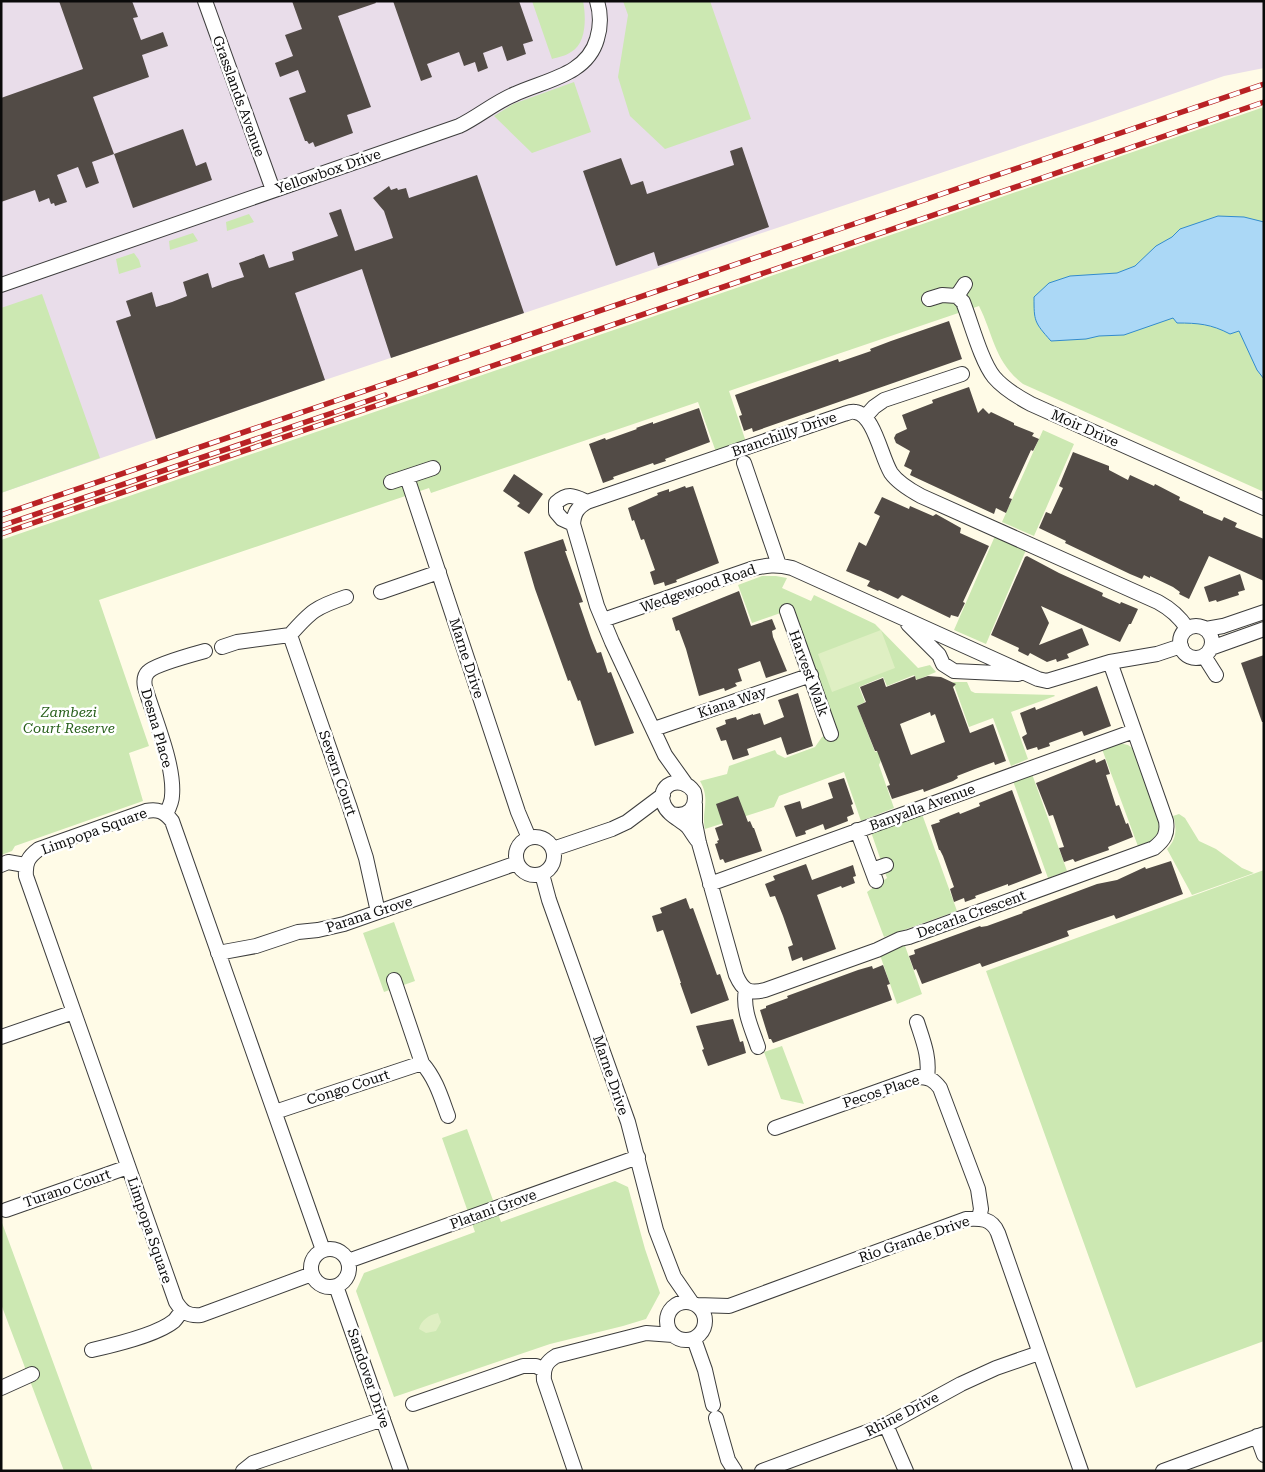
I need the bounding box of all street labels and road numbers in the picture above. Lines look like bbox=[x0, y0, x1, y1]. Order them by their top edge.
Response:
street label: Grasslands Avenue bbox=[210, 33, 268, 159]
street label: Yellowbox Drive bbox=[273, 145, 383, 196]
street label: Moir Drive bbox=[1049, 406, 1121, 450]
street label: Branchilly Drive bbox=[729, 408, 839, 459]
street label: Wedgewood Road bbox=[638, 561, 758, 615]
street label: Marne Drive bbox=[447, 616, 488, 700]
street label: Harvest Walk bbox=[786, 628, 832, 718]
street label: Kiana Way bbox=[696, 683, 769, 721]
street label: Desna Place bbox=[138, 687, 176, 770]
street label: Severn Court bbox=[316, 728, 360, 818]
street label: Banyalla Avenue bbox=[867, 780, 977, 834]
street label: Limpopa Square bbox=[39, 804, 149, 858]
street label: Decarla Crescent bbox=[914, 887, 1028, 941]
street label: Parana Grove bbox=[324, 892, 415, 936]
street label: Marne Drive bbox=[590, 1033, 632, 1117]
street label: Congo Court bbox=[305, 1066, 391, 1108]
street label: Pecos Place bbox=[841, 1071, 921, 1111]
street label: Turano Court bbox=[21, 1166, 113, 1210]
street label: Limpopa Square bbox=[124, 1175, 176, 1285]
street label: Platani Grove bbox=[448, 1186, 539, 1232]
street label: Rio Grande Drive bbox=[856, 1212, 972, 1265]
street label: Sandover Drive bbox=[344, 1326, 394, 1430]
street label: Rhine Drive bbox=[863, 1389, 942, 1439]

